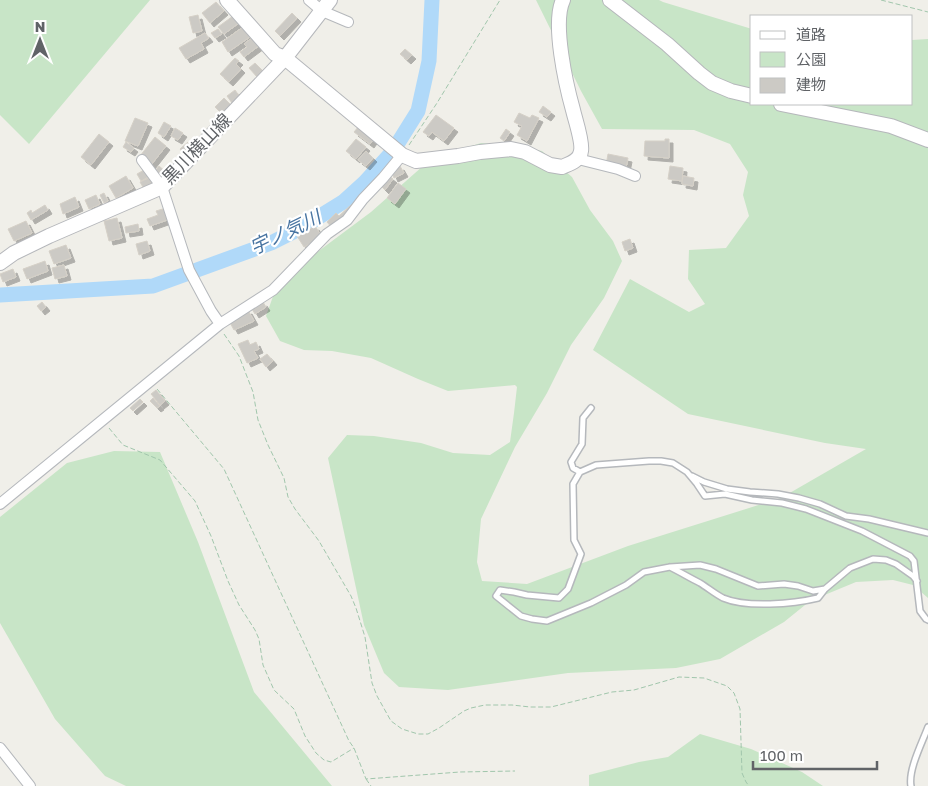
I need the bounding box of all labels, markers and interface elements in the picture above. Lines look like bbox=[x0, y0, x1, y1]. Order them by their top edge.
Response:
north arrow bbox=[15, 15, 65, 65]
legend bbox=[750, 15, 913, 105]
text: N bbox=[35, 18, 45, 35]
text: 道路 bbox=[796, 25, 826, 43]
text: 公園 bbox=[796, 50, 826, 68]
text: 建物 bbox=[796, 75, 826, 93]
street label: 黒川横山線 bbox=[157, 108, 235, 188]
water label: 宇ノ気川 bbox=[246, 204, 326, 259]
scale bar bbox=[753, 738, 877, 770]
text: 100 m bbox=[760, 746, 803, 764]

